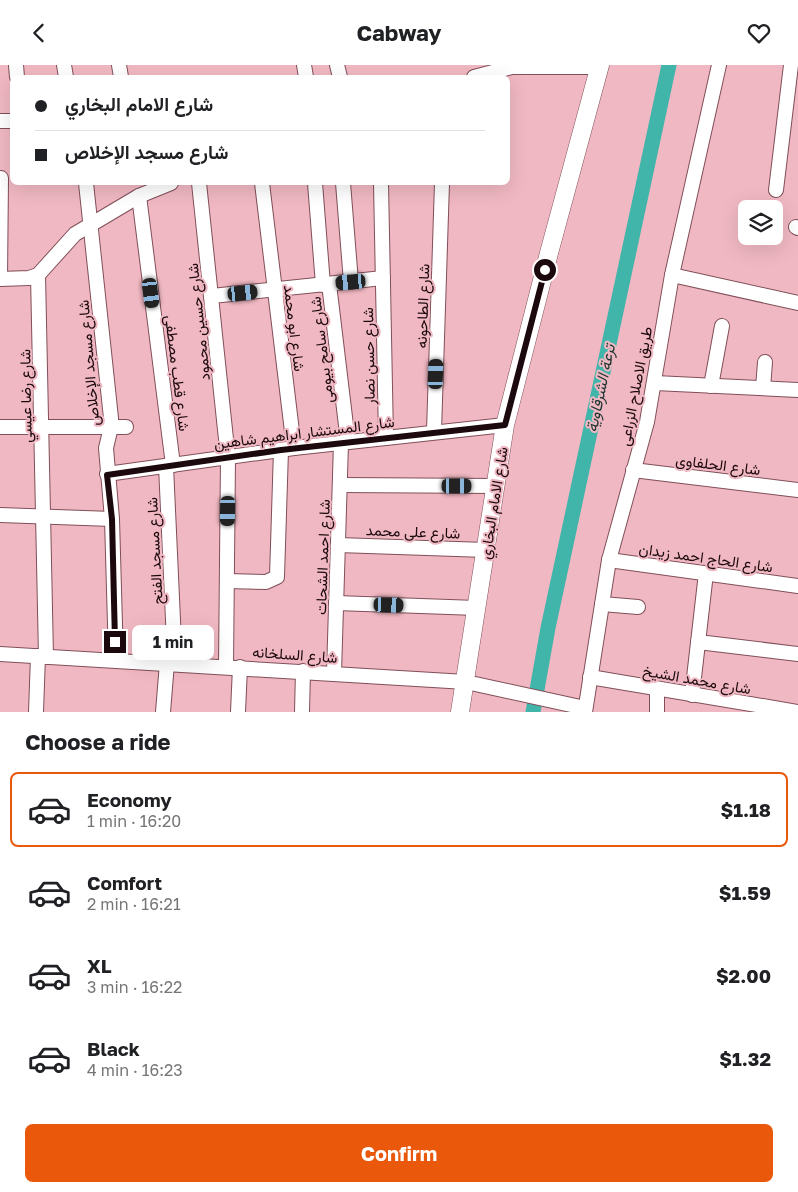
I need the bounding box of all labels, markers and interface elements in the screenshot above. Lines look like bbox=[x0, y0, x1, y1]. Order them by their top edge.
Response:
icon: back bbox=[25, 19, 53, 47]
text: Cabway bbox=[356, 19, 442, 46]
icon: heart bbox=[745, 19, 773, 47]
text: شارع الامام البخاري bbox=[65, 92, 213, 115]
text: شارع مسجد الإخلاص bbox=[65, 140, 228, 163]
map controls bbox=[738, 200, 783, 245]
button: layers bbox=[738, 200, 783, 245]
route start bbox=[534, 259, 556, 281]
street label: شارع حسين محمود bbox=[183, 262, 216, 382]
street label: شارع الطاحونه bbox=[412, 263, 435, 349]
car bbox=[335, 273, 366, 291]
car bbox=[141, 277, 160, 309]
car bbox=[227, 284, 258, 302]
street label: شارع ابو محمد bbox=[278, 284, 309, 373]
street label: شارع سامح بيومى bbox=[306, 295, 339, 404]
street label: شارع مسجد الإخلاص bbox=[74, 299, 105, 427]
street label: شارع حسن نصار bbox=[358, 307, 381, 406]
street label: شارع قطب مصطفى bbox=[159, 314, 194, 433]
street label: طريق الاصلاح الزراعى bbox=[615, 324, 658, 448]
water label: ترعة الشرقاوية bbox=[581, 340, 620, 434]
street label: شارع رضا عيسي bbox=[15, 349, 40, 443]
car bbox=[427, 359, 444, 389]
street label: شارع المستشار ابراهيم شاهين bbox=[213, 412, 396, 455]
street label: شارع الامام البخاري bbox=[475, 445, 516, 561]
street label: شارع الحلفاوى bbox=[674, 450, 762, 481]
car bbox=[442, 479, 472, 494]
car bbox=[220, 496, 235, 526]
street label: شارع مسجد الفتح bbox=[142, 497, 169, 605]
street label: شارع احمد الشحات bbox=[311, 499, 336, 615]
street label: شارع على محمد bbox=[365, 520, 461, 545]
street label: شارع الحاج احمد زيدان bbox=[638, 539, 774, 578]
car bbox=[373, 597, 404, 613]
callout: 1 min bbox=[132, 625, 215, 659]
route end bbox=[104, 631, 126, 653]
text: 1 min bbox=[153, 632, 193, 652]
street label: شارع السلخانه bbox=[252, 642, 338, 669]
street label: شارع محمد الشيخ bbox=[641, 661, 753, 700]
text: Choose a ride bbox=[25, 728, 171, 755]
icon: car bbox=[27, 787, 72, 832]
text: Economy bbox=[87, 788, 172, 811]
text: $1.18 bbox=[720, 798, 771, 821]
text: 1 min · 16:20 bbox=[87, 811, 181, 831]
icon: car bbox=[27, 870, 72, 915]
text: Comfort bbox=[87, 871, 162, 894]
text: $1.59 bbox=[719, 881, 771, 904]
text: 2 min · 16:21 bbox=[87, 894, 181, 914]
icon: car bbox=[27, 953, 72, 998]
text: XL bbox=[87, 954, 112, 977]
text: $2.00 bbox=[716, 964, 771, 987]
text: 3 min · 16:22 bbox=[87, 977, 182, 997]
icon: car bbox=[27, 1036, 72, 1081]
text: Black bbox=[87, 1037, 140, 1060]
text: $1.32 bbox=[719, 1047, 771, 1070]
text: 4 min · 16:23 bbox=[87, 1060, 183, 1080]
button: Confirm bbox=[25, 1124, 773, 1182]

